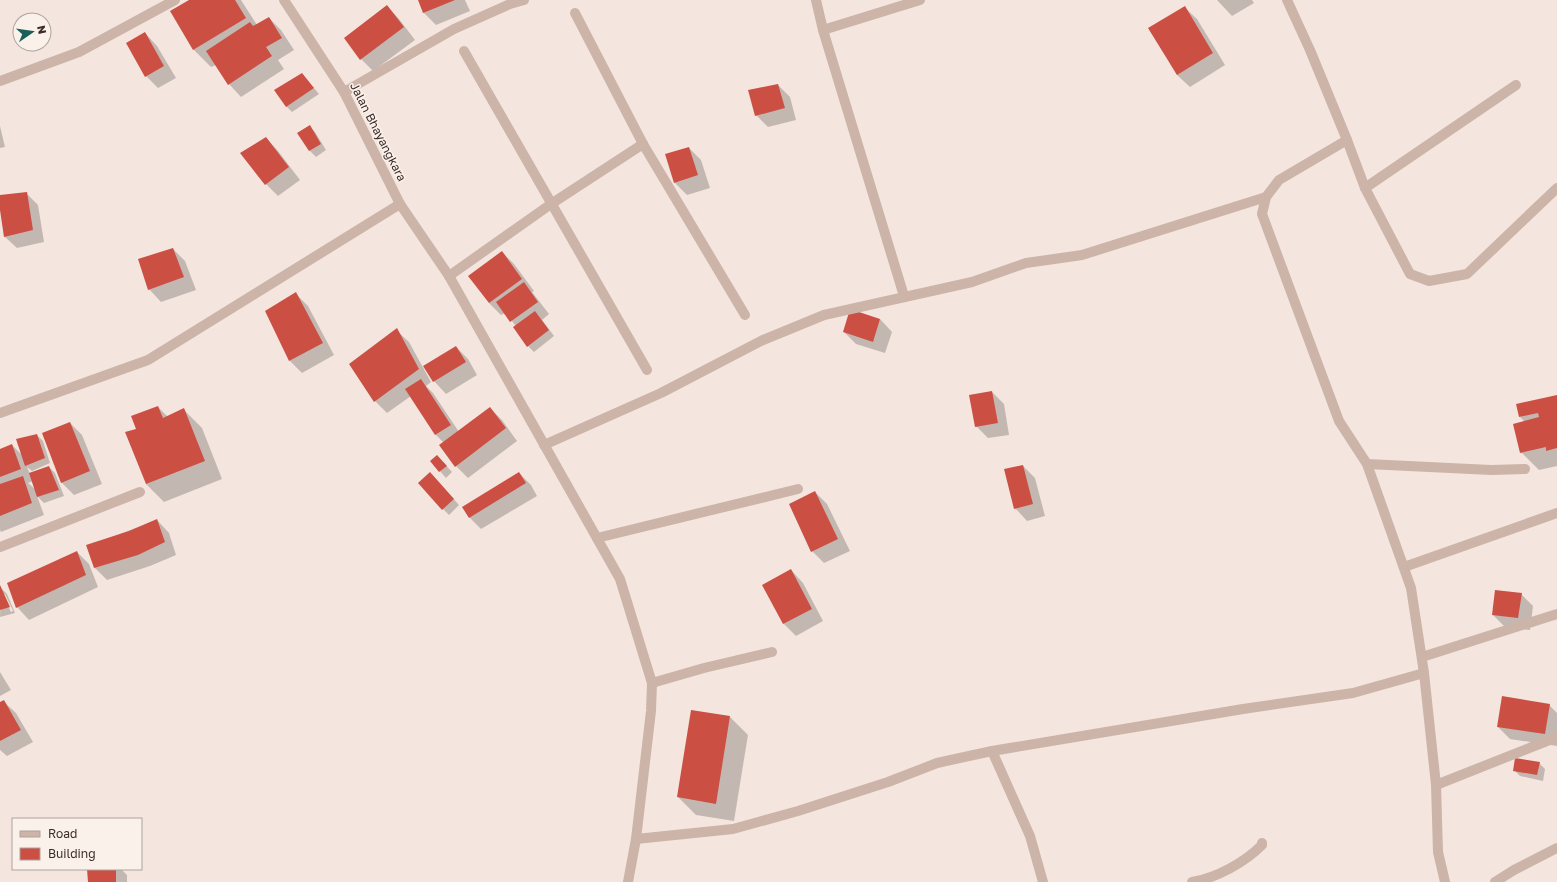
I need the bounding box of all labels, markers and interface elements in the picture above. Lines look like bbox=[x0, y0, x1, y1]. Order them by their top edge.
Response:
north arrow bbox=[12, 12, 52, 52]
text: N bbox=[35, 24, 50, 35]
street label: Jalan Bhayangkara bbox=[347, 80, 410, 184]
legend bbox=[12, 818, 142, 870]
text: Road bbox=[48, 826, 77, 841]
text: Building bbox=[48, 846, 96, 861]

